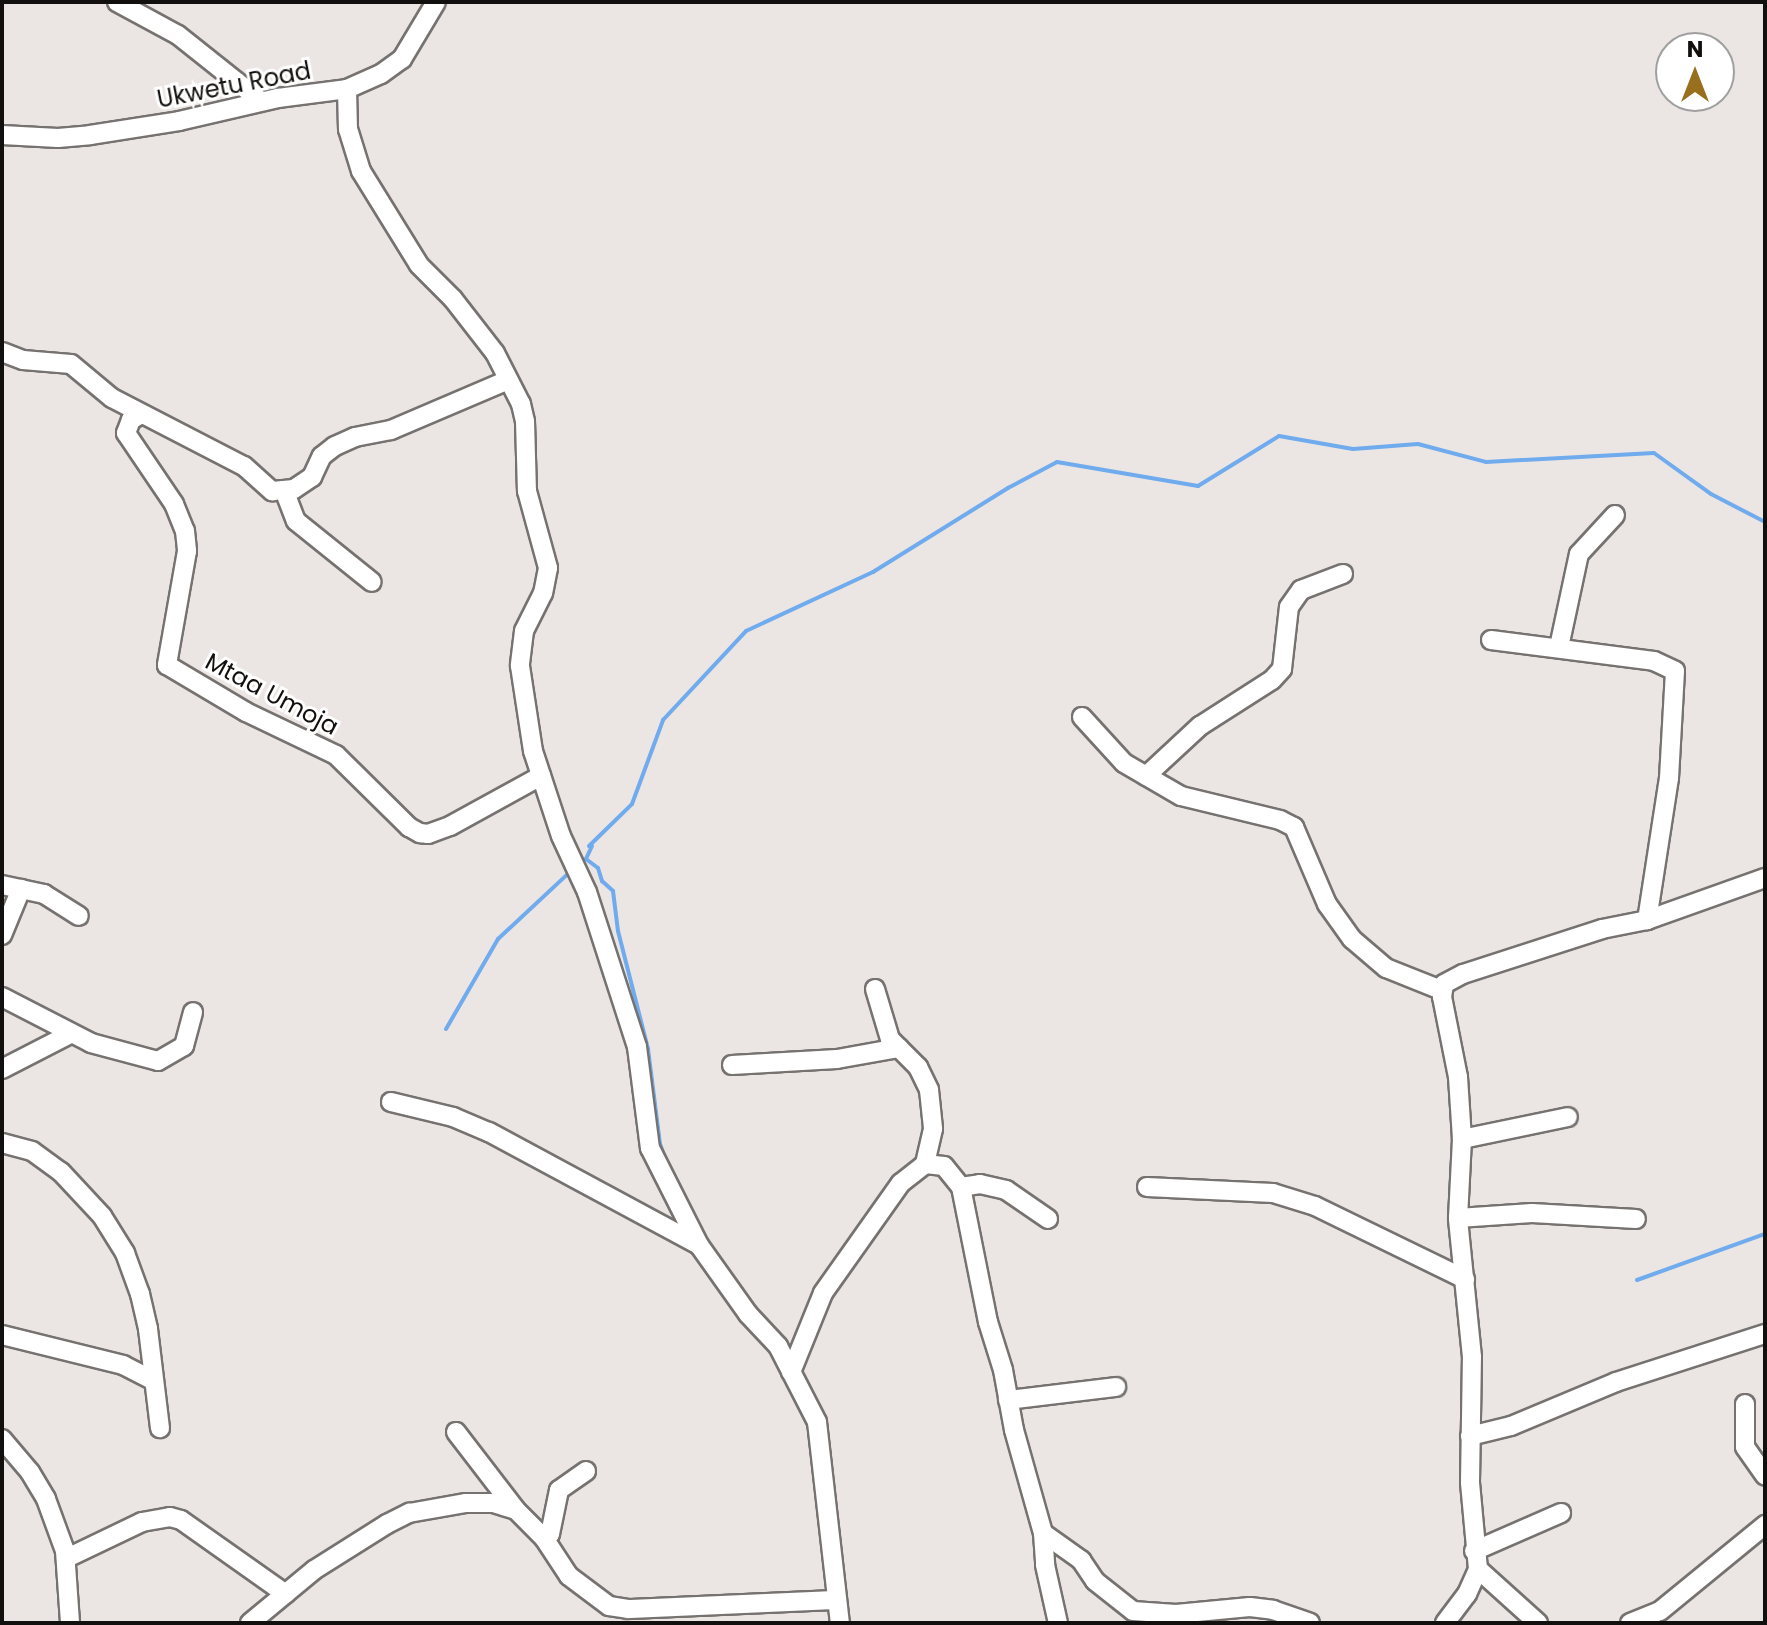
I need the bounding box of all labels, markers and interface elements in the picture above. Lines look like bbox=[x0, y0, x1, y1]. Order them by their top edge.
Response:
north arrow bbox=[1655, 32, 1735, 112]
text: N bbox=[1687, 34, 1703, 65]
street label: Ukwetu Road bbox=[155, 56, 313, 114]
street label: Mtaa Umoja bbox=[200, 647, 344, 741]

